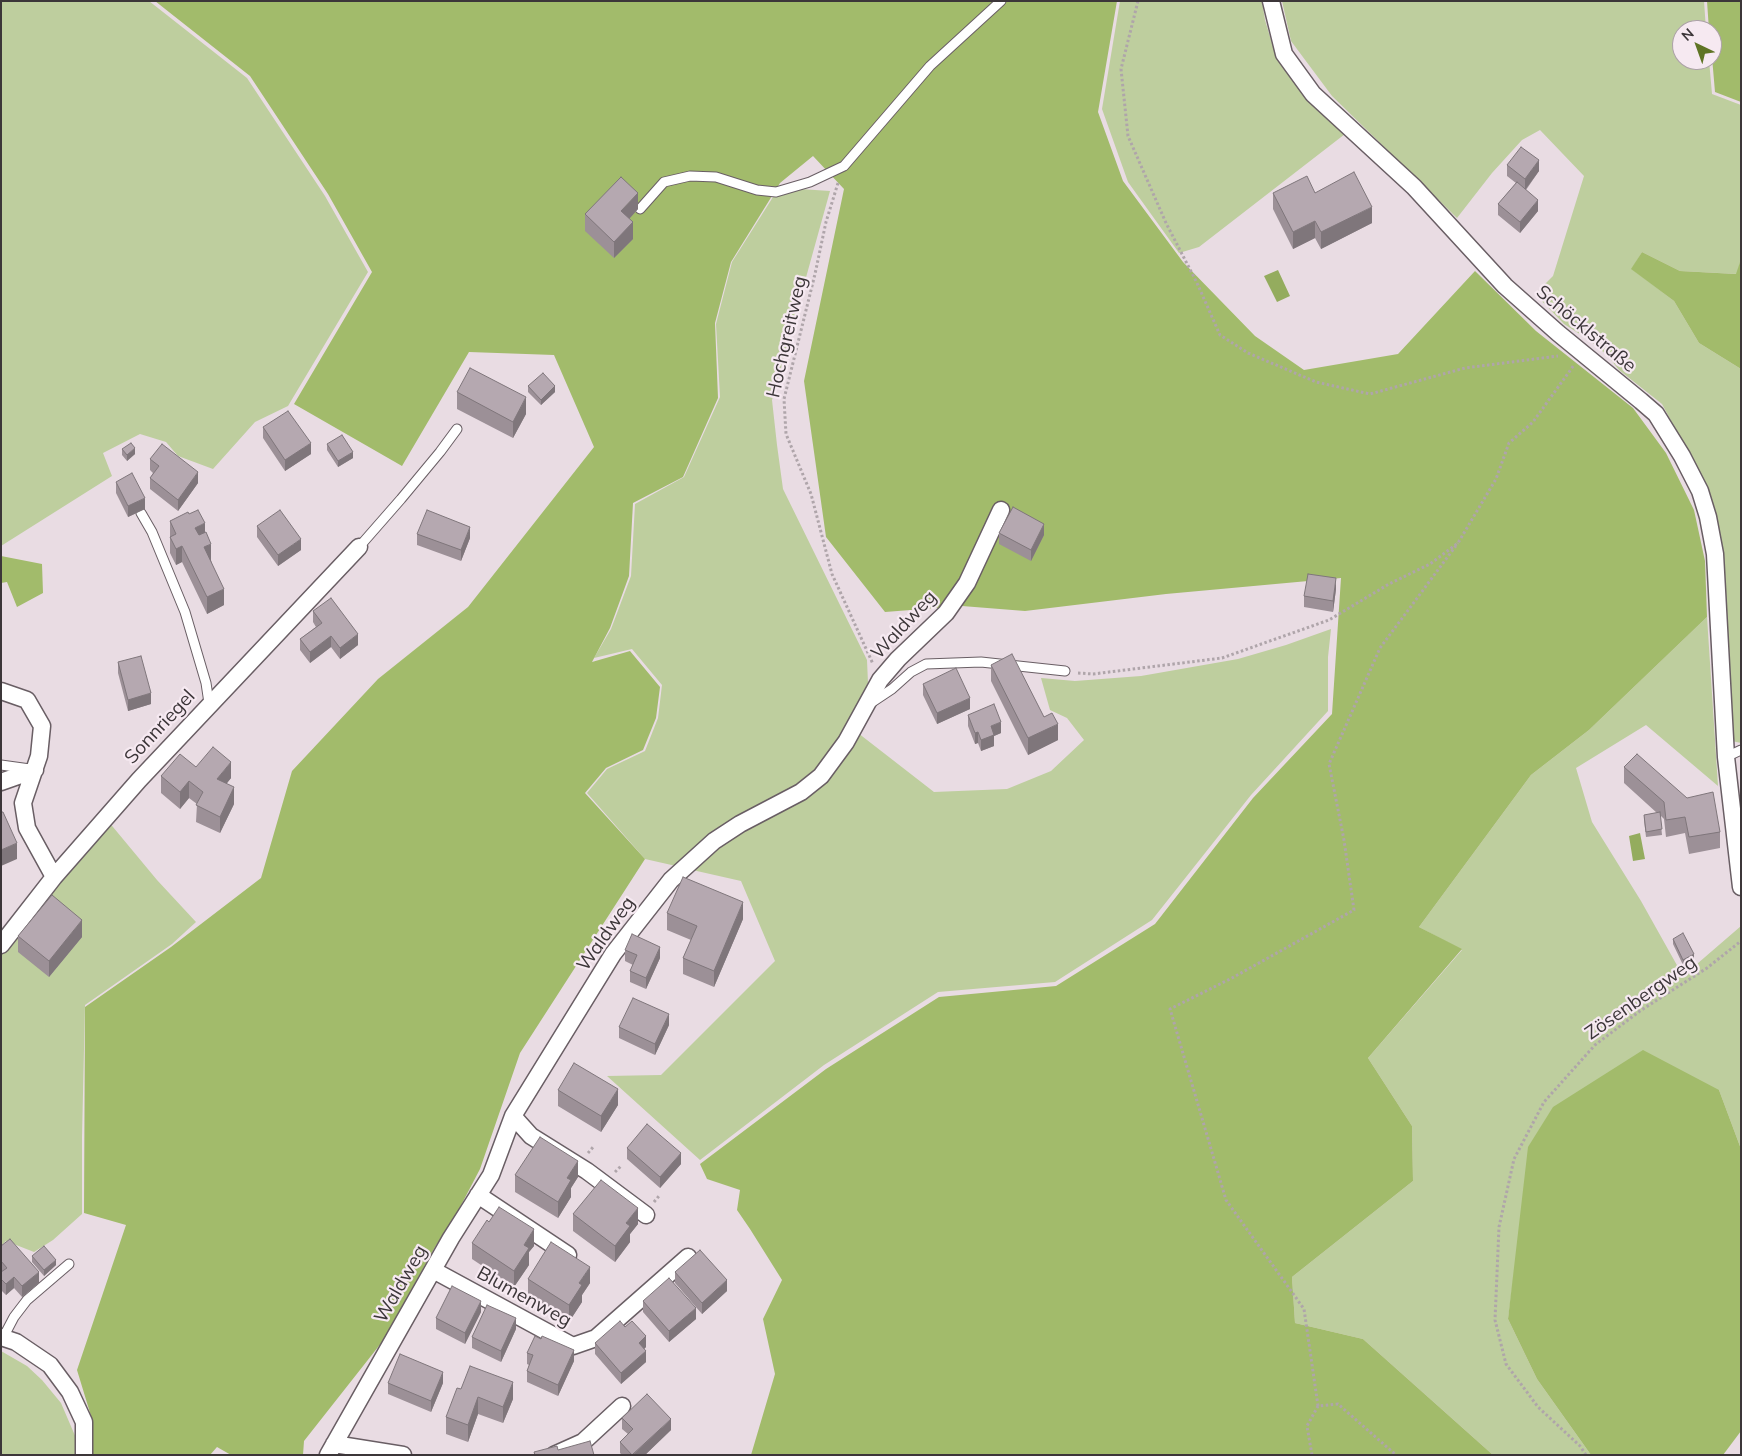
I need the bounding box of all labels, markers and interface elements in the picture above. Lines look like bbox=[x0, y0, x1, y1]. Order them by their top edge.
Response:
north arrow bbox=[1672, 20, 1722, 70]
text: N bbox=[1678, 24, 1698, 45]
street label: Hochgreitweg bbox=[762, 274, 812, 400]
street label: Schöcklstraße bbox=[1531, 281, 1641, 377]
street label: Waldweg bbox=[866, 586, 942, 664]
street label: Sonnriegel bbox=[120, 685, 200, 769]
street label: Waldweg bbox=[572, 892, 640, 976]
street label: Zösenbergweg bbox=[1581, 951, 1701, 1045]
street label: Waldweg bbox=[370, 1241, 432, 1327]
street label: Blumenweg bbox=[473, 1262, 575, 1332]

